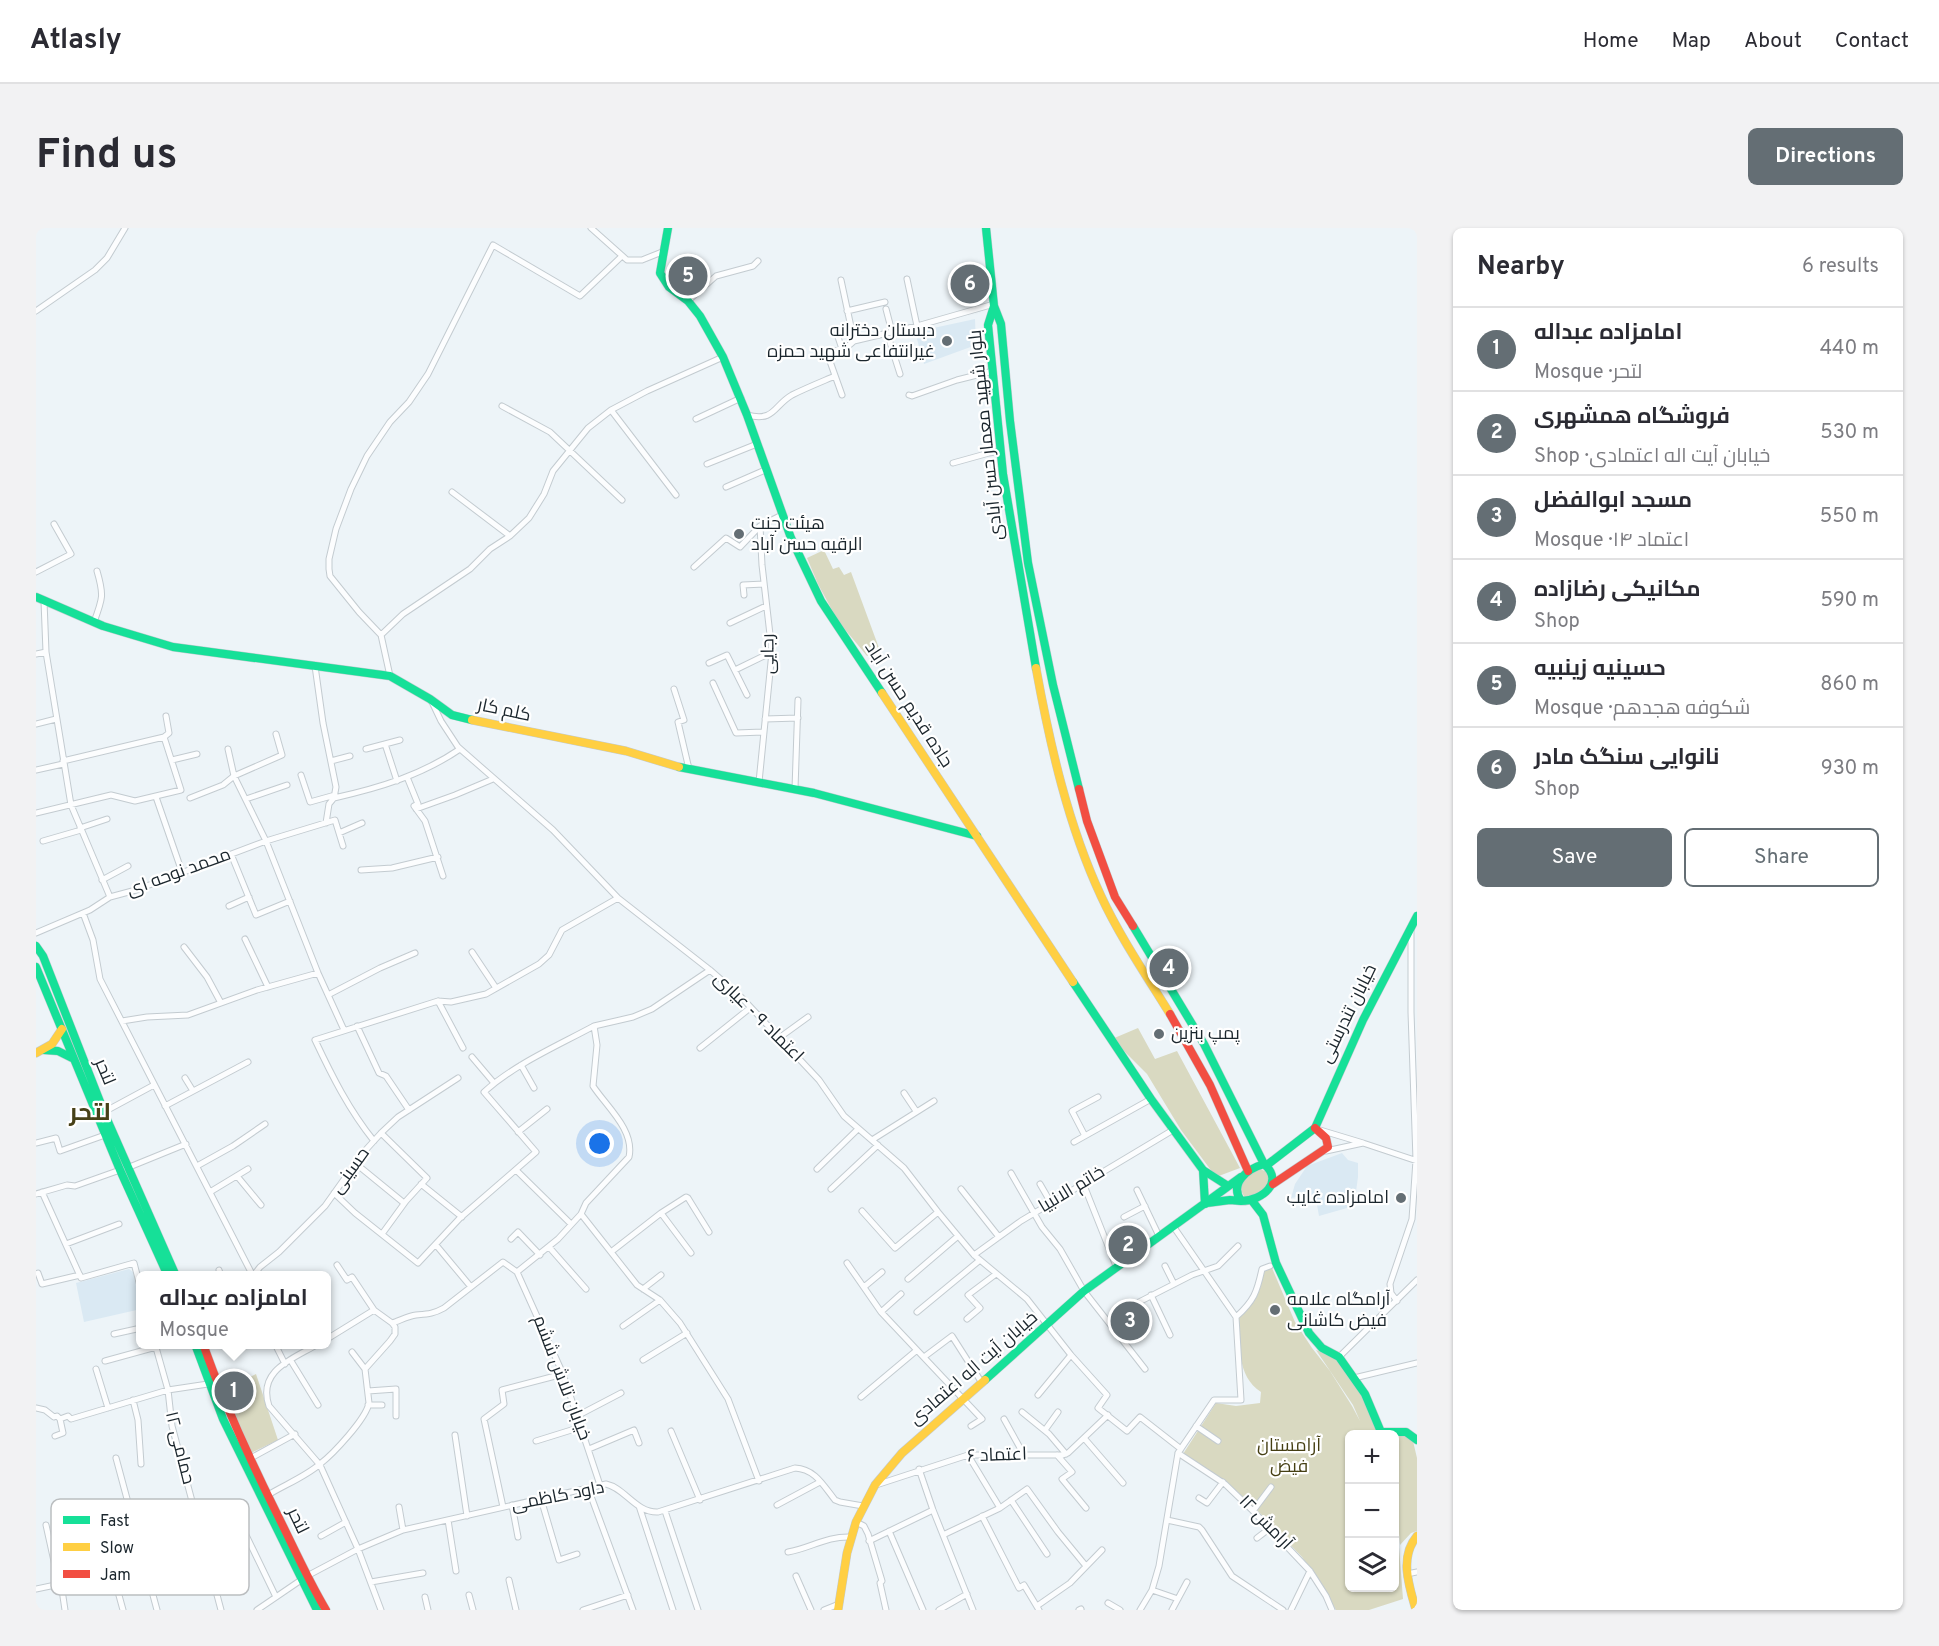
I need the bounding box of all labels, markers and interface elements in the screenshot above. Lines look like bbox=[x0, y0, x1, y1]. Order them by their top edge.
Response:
text: Atlasly bbox=[30, 23, 122, 59]
text: Home bbox=[1583, 28, 1639, 55]
text: Map bbox=[1672, 28, 1711, 55]
text: About bbox=[1744, 28, 1802, 55]
text: Contact bbox=[1835, 28, 1909, 55]
button: Directions bbox=[1748, 128, 1903, 185]
text: Find us bbox=[36, 130, 177, 183]
text: Nearby bbox=[1477, 251, 1565, 284]
pin: 5 bbox=[668, 254, 708, 298]
text: 6 results bbox=[1802, 254, 1879, 280]
pin: 6 bbox=[950, 262, 990, 306]
place label: دبستان دخترانه غیرانتفاعی شهید حمزه bbox=[767, 320, 935, 364]
text: امامزاده عبداله bbox=[1534, 320, 1682, 347]
street label: بلوار شهید معمار حسن آبادی bbox=[965, 329, 1009, 541]
marker: دبستان دخترانه غیرانتفاعی شهید حمزه bbox=[940, 334, 954, 348]
text: 1 bbox=[1493, 336, 1501, 362]
text: 440 m bbox=[1820, 336, 1879, 362]
text: Mosque · لتحر bbox=[1534, 360, 1642, 386]
text: فروشگاه همشهری bbox=[1534, 404, 1730, 431]
text: 2 bbox=[1490, 420, 1503, 446]
text: 530 m bbox=[1820, 420, 1879, 446]
text: Shop · خیابان آیت اله اعتمادی bbox=[1534, 444, 1770, 470]
text: مسجد ابوالفضل bbox=[1534, 488, 1692, 515]
text: 3 bbox=[1491, 504, 1503, 530]
text: 550 m bbox=[1820, 504, 1879, 530]
place label: هیئت جنت الرقیه حسن آباد bbox=[751, 513, 863, 557]
marker: هیئت جنت الرقیه حسن آباد bbox=[732, 527, 746, 541]
text: Mosque · اعتماد ۱۴ bbox=[1534, 528, 1689, 554]
text: مکانیکی رضازاده bbox=[1534, 577, 1701, 604]
text: 4 bbox=[1490, 588, 1503, 614]
text: 590 m bbox=[1821, 588, 1879, 614]
text: Shop bbox=[1534, 609, 1580, 635]
street label: رجایی bbox=[757, 633, 781, 675]
street label: جاده قدیم حسن آباد bbox=[859, 638, 957, 772]
text: حسینیه زینبیه bbox=[1534, 656, 1666, 683]
text: 5 bbox=[1490, 672, 1503, 698]
text: 860 m bbox=[1820, 672, 1879, 698]
street label: کلم کار bbox=[474, 694, 533, 728]
text: Mosque · شکوفه هجدهم bbox=[1534, 696, 1750, 722]
text: نانوایی سنگک مادر bbox=[1534, 745, 1719, 772]
text: 6 bbox=[1490, 756, 1503, 782]
text: 930 m bbox=[1821, 756, 1879, 782]
text: Shop bbox=[1534, 777, 1580, 803]
button: Save bbox=[1477, 828, 1672, 887]
button: Share bbox=[1684, 828, 1879, 887]
street label: محمد نوحه ای bbox=[124, 844, 234, 902]
pin: 4 bbox=[1150, 946, 1188, 990]
street label: خیابان تندرستی bbox=[1315, 961, 1383, 1067]
street label: اعتماد ۹ - عیاری bbox=[708, 968, 808, 1068]
place label: پمپ بنزین bbox=[1171, 1023, 1240, 1046]
marker: پمپ بنزین bbox=[1152, 1027, 1166, 1041]
street label: لتحر bbox=[88, 1054, 120, 1089]
district label: لتحر bbox=[68, 1099, 111, 1129]
your location bbox=[585, 1129, 614, 1158]
street label: حسینی bbox=[326, 1143, 376, 1199]
street label: خاتم الانبیا bbox=[1035, 1161, 1109, 1219]
place label: امامزاده غایب bbox=[1287, 1187, 1389, 1210]
marker: امامزاده غایب bbox=[1394, 1191, 1408, 1205]
pin: 2 bbox=[1108, 1222, 1148, 1268]
popup bbox=[136, 1271, 331, 1349]
text: امامزاده عبداله bbox=[159, 1286, 308, 1313]
place label: آرامگاه علامه فیض کاشانی bbox=[1287, 1289, 1391, 1333]
pin: 3 bbox=[1110, 1298, 1150, 1344]
marker: آرامگاه علامه فیض کاشانی bbox=[1268, 1303, 1282, 1317]
street label: خیابان آیت اله اعتمادی bbox=[905, 1307, 1043, 1431]
street label: خیابان تلاش ششم bbox=[527, 1312, 595, 1444]
text: Mosque bbox=[159, 1318, 229, 1344]
pin: 1 bbox=[214, 1368, 254, 1414]
street label: حمامی ۱۲ bbox=[159, 1409, 199, 1487]
map controls bbox=[1345, 1430, 1399, 1592]
button: + bbox=[1345, 1430, 1399, 1484]
park label: آرامستان فیض bbox=[1257, 1435, 1321, 1479]
street label: اعتماد ۶ bbox=[967, 1443, 1027, 1469]
street label: داود کاظمی bbox=[510, 1477, 606, 1517]
button: − bbox=[1345, 1484, 1399, 1538]
street label: آرامش ۱۲ bbox=[1233, 1491, 1297, 1555]
legend bbox=[51, 1499, 249, 1595]
street label: لتحر bbox=[280, 1503, 313, 1538]
text: Fast bbox=[100, 1512, 130, 1532]
button: layers bbox=[1345, 1538, 1399, 1592]
text: Slow bbox=[100, 1539, 134, 1559]
text: Jam bbox=[100, 1566, 131, 1586]

